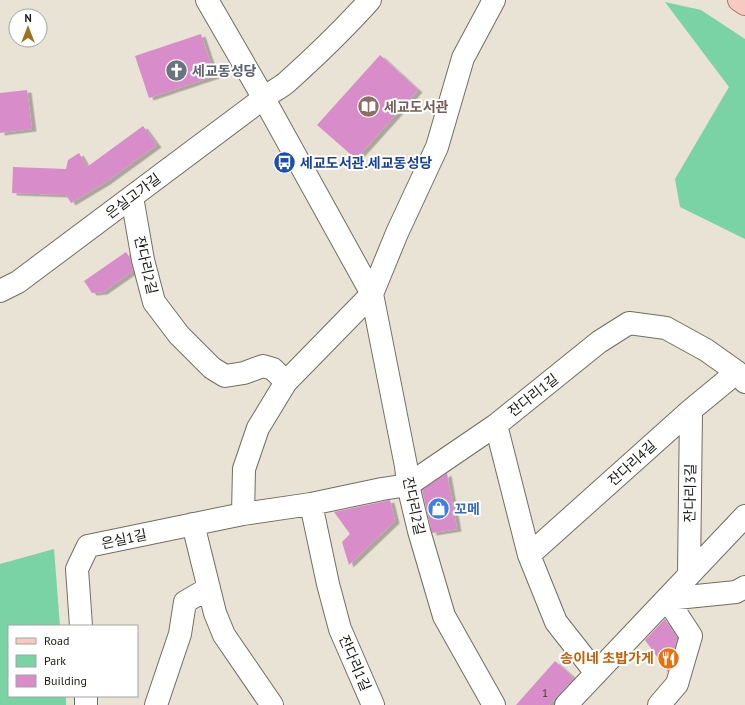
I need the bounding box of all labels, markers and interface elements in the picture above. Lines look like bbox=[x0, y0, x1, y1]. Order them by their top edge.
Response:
north arrow bbox=[8, 8, 48, 48]
text: N bbox=[24, 11, 32, 25]
church icon: 세교동성당 bbox=[163, 58, 189, 84]
place label: 세교동성당 bbox=[192, 62, 257, 80]
library icon: 세교도서관 bbox=[355, 94, 381, 120]
place label: 세교도서관 bbox=[384, 98, 449, 116]
bus stop icon: 세교도서관.세교동성당 bbox=[271, 150, 297, 176]
place label: 세교도서관.세교동성당 bbox=[300, 154, 432, 172]
street label: 은실고가길 bbox=[102, 169, 164, 223]
street label: 잔다리2길 bbox=[131, 234, 161, 296]
street label: 잔다리1길 bbox=[504, 370, 562, 420]
street label: 잔다리4길 bbox=[604, 437, 660, 489]
street label: 잔다리3길 bbox=[680, 463, 700, 523]
street label: 잔다리2길 bbox=[399, 475, 429, 537]
shop icon: 꼬메 bbox=[426, 496, 452, 522]
place label: 꼬메 bbox=[454, 500, 480, 518]
street label: 은실1길 bbox=[99, 525, 149, 553]
legend bbox=[8, 625, 138, 697]
street label: 잔다리1길 bbox=[335, 632, 375, 694]
text: Road bbox=[44, 633, 69, 648]
restaurant icon: 송이네 초밥가게 bbox=[656, 645, 682, 671]
place label: 송이네 초밥가게 bbox=[560, 649, 654, 667]
text: Park bbox=[44, 653, 66, 668]
text: Building bbox=[44, 673, 87, 688]
house number: 1 bbox=[542, 685, 548, 700]

